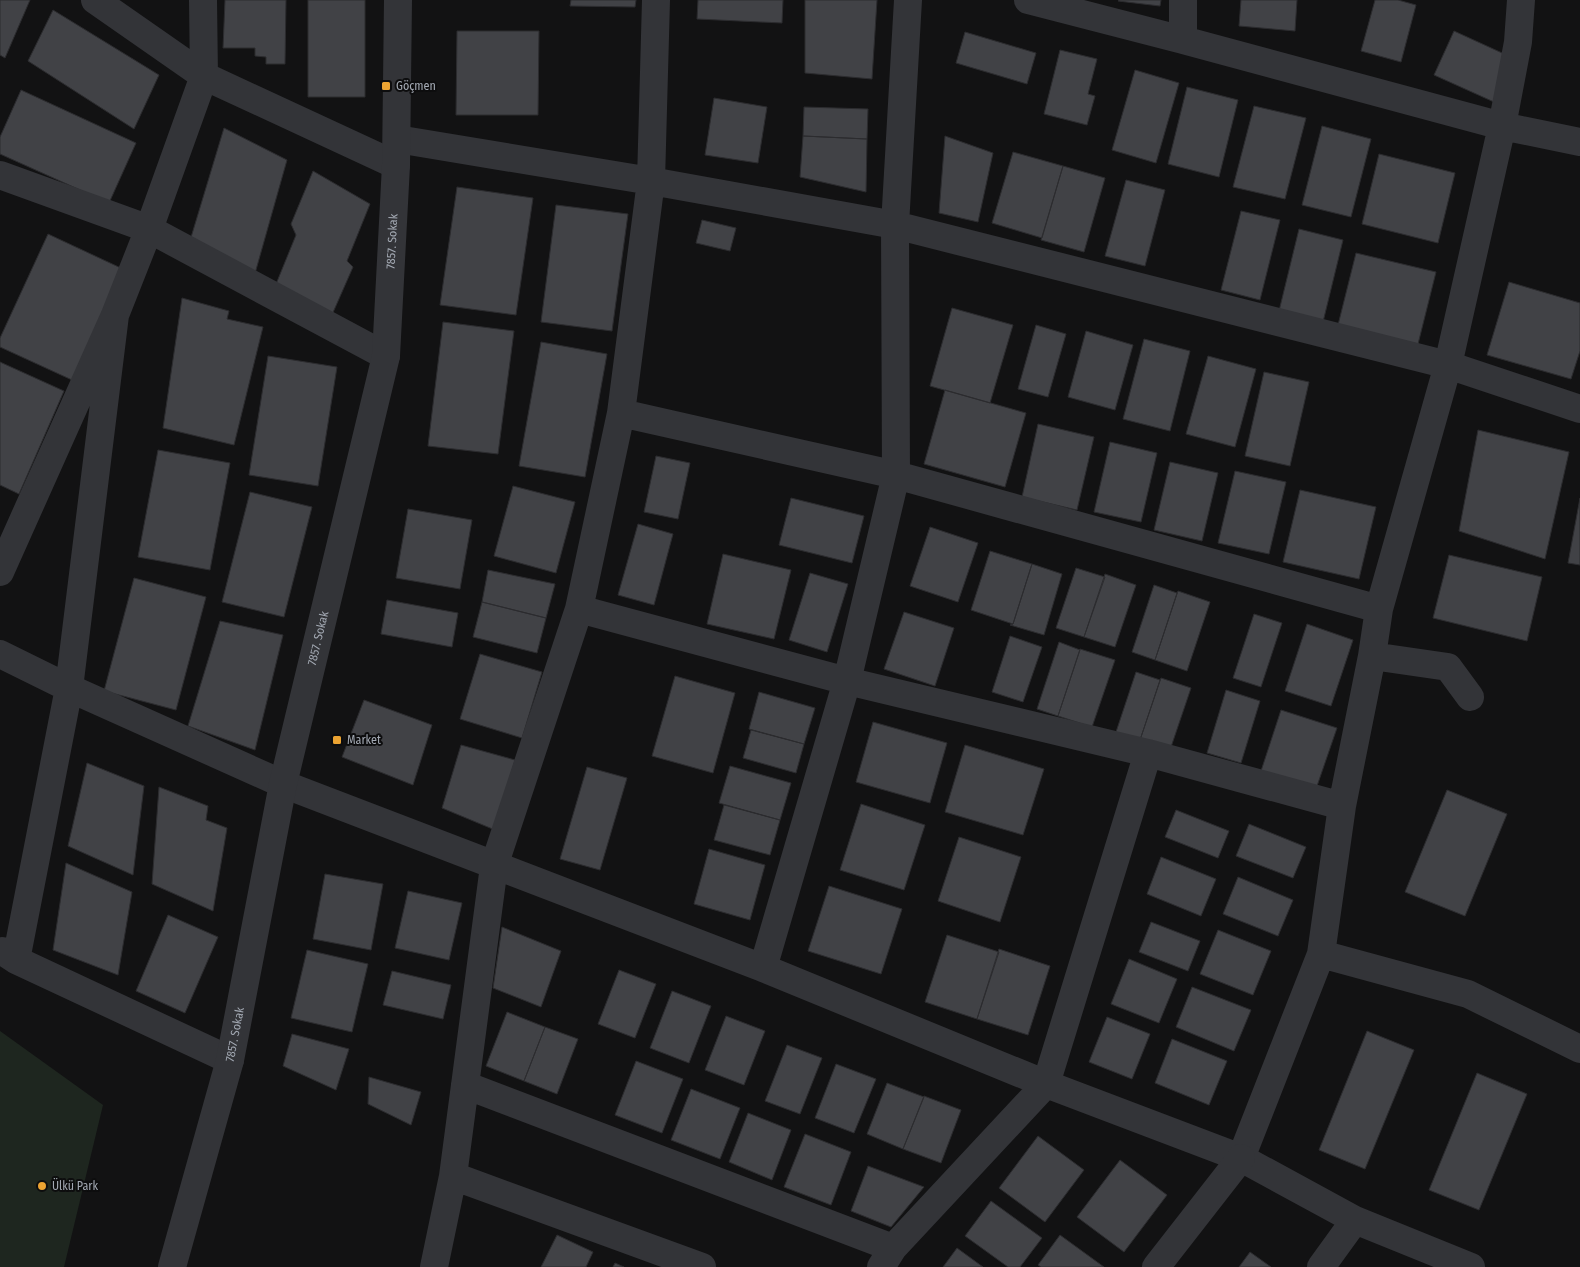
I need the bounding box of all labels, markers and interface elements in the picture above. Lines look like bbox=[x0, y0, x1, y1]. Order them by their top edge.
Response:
place label: Göçmen bbox=[396, 79, 436, 93]
marker: Göçmen bbox=[380, 80, 392, 92]
street label: 7857. Sokak bbox=[384, 213, 400, 269]
street label: 7857. Sokak bbox=[305, 609, 331, 667]
place label: Market bbox=[347, 733, 381, 747]
marker: Market bbox=[331, 734, 343, 746]
street label: 7857. Sokak bbox=[223, 1006, 247, 1063]
place label: Ülkü Park bbox=[52, 1177, 99, 1193]
marker: Ülkü Park bbox=[36, 1180, 48, 1192]

